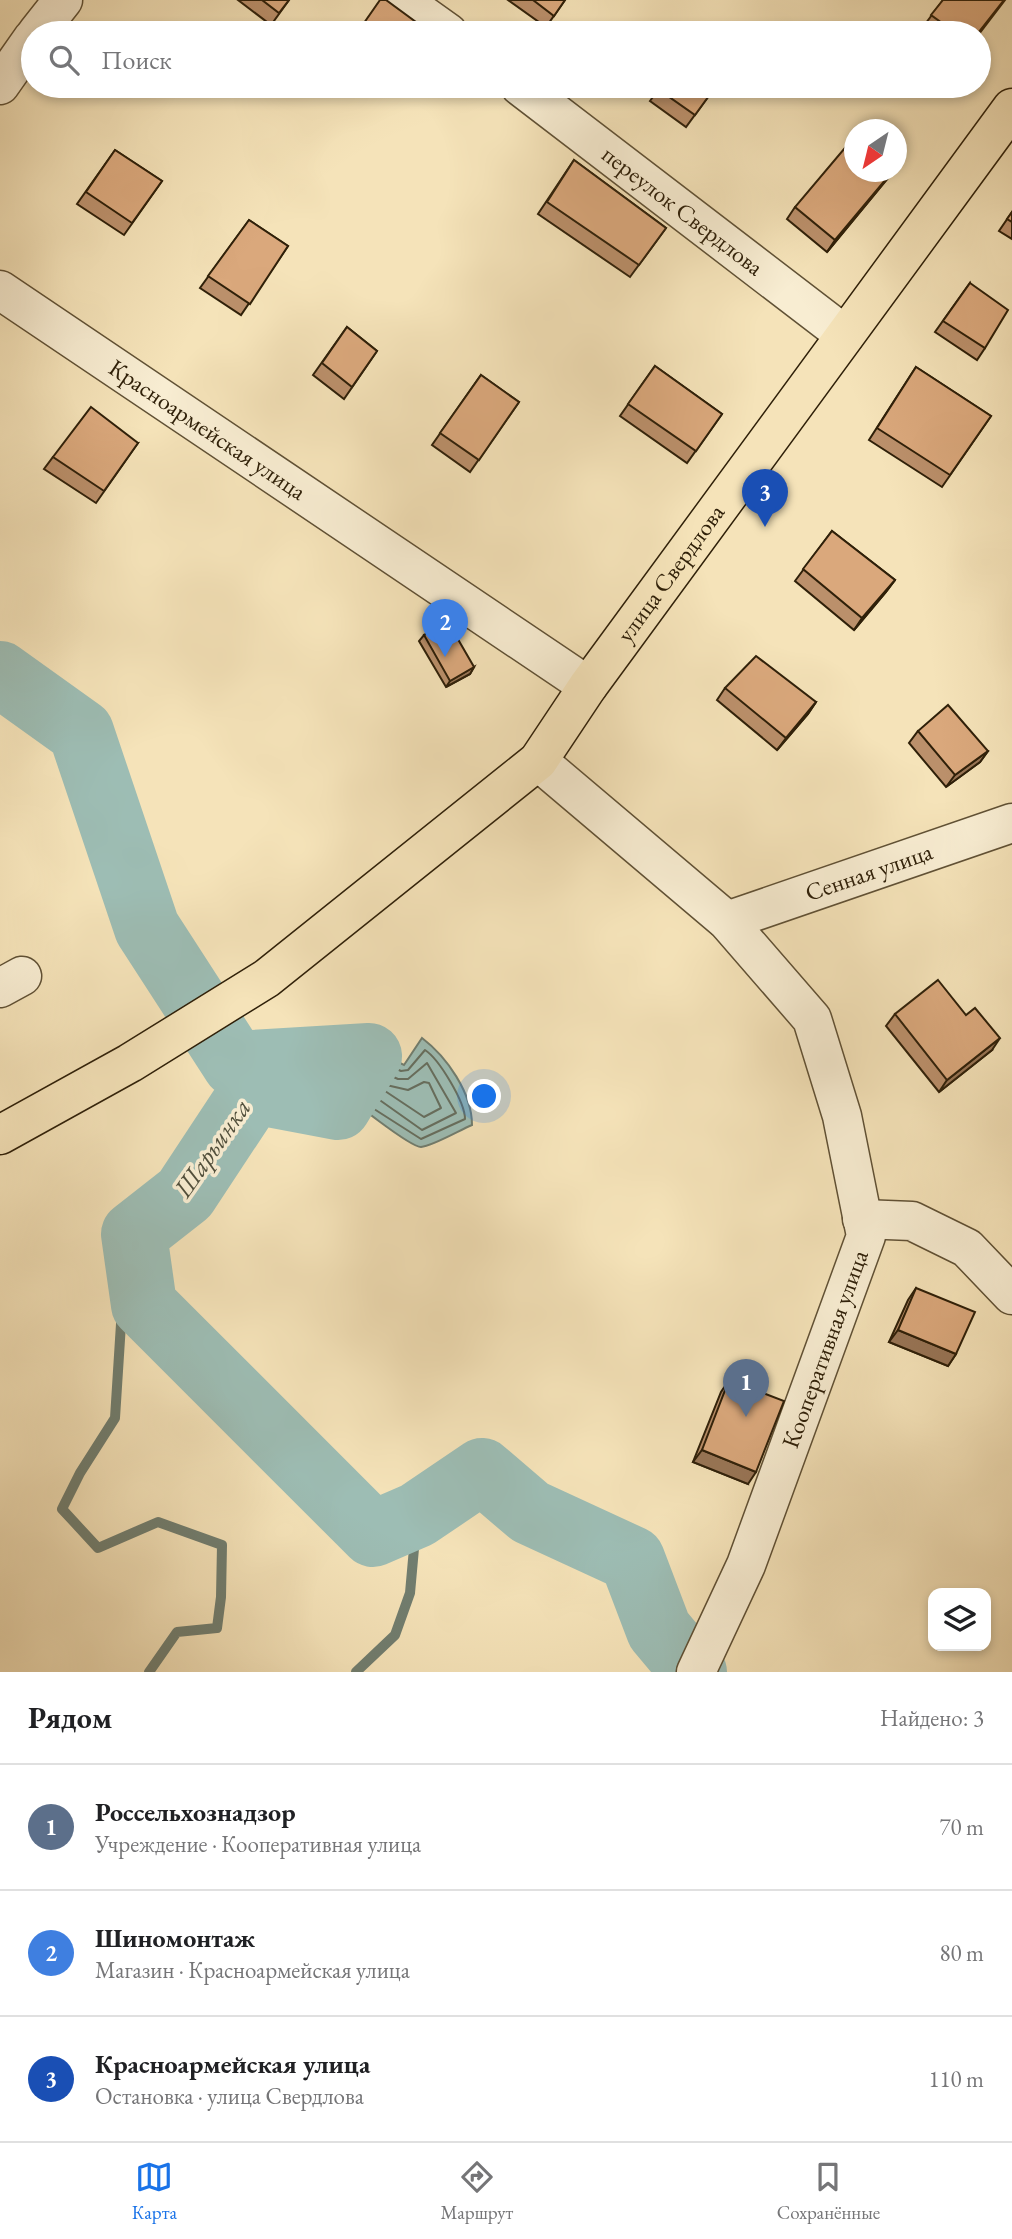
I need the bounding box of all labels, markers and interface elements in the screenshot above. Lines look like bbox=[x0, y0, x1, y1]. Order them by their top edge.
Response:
search box bbox=[21, 21, 991, 98]
icon: search bbox=[45, 41, 83, 79]
text: Поиск bbox=[101, 43, 172, 77]
north arrow bbox=[844, 119, 907, 182]
street label: переулок Свердлова bbox=[596, 139, 770, 282]
street label: Красноармейская улица bbox=[103, 352, 313, 507]
pin: 3 bbox=[742, 469, 788, 527]
street label: улица Свердлова bbox=[609, 498, 731, 648]
pin: 2 bbox=[422, 599, 468, 657]
street label: Сенная улица bbox=[801, 835, 937, 908]
your location bbox=[467, 1079, 501, 1113]
water label: Шарьинка bbox=[165, 1092, 258, 1205]
street label: Кооперативная улица bbox=[774, 1245, 875, 1452]
pin: 1 bbox=[723, 1359, 769, 1417]
map controls bbox=[928, 1588, 991, 1651]
button: layers bbox=[928, 1588, 991, 1651]
text: Рядом bbox=[28, 1698, 112, 1737]
text: Найдено: 3 bbox=[880, 1703, 984, 1733]
text: Россельхознадзор bbox=[95, 1795, 295, 1829]
text: 1 bbox=[45, 1812, 57, 1842]
text: 70 m bbox=[939, 1812, 984, 1842]
text: Учреждение · Кооперативная улица bbox=[95, 1829, 421, 1859]
text: Шиномонтаж bbox=[95, 1921, 255, 1955]
text: 2 bbox=[45, 1938, 57, 1968]
text: 80 m bbox=[939, 1938, 984, 1968]
text: Магазин · Красноармейская улица bbox=[95, 1955, 410, 1985]
text: Красноармейская улица bbox=[95, 2047, 370, 2081]
text: 3 bbox=[45, 2064, 57, 2094]
text: 110 m bbox=[928, 2064, 984, 2094]
text: Остановка · улица Свердлова bbox=[95, 2081, 364, 2111]
tab: Карта bbox=[132, 2158, 177, 2225]
tab: Маршрут bbox=[440, 2158, 513, 2225]
tab: Сохранённые bbox=[777, 2158, 880, 2225]

